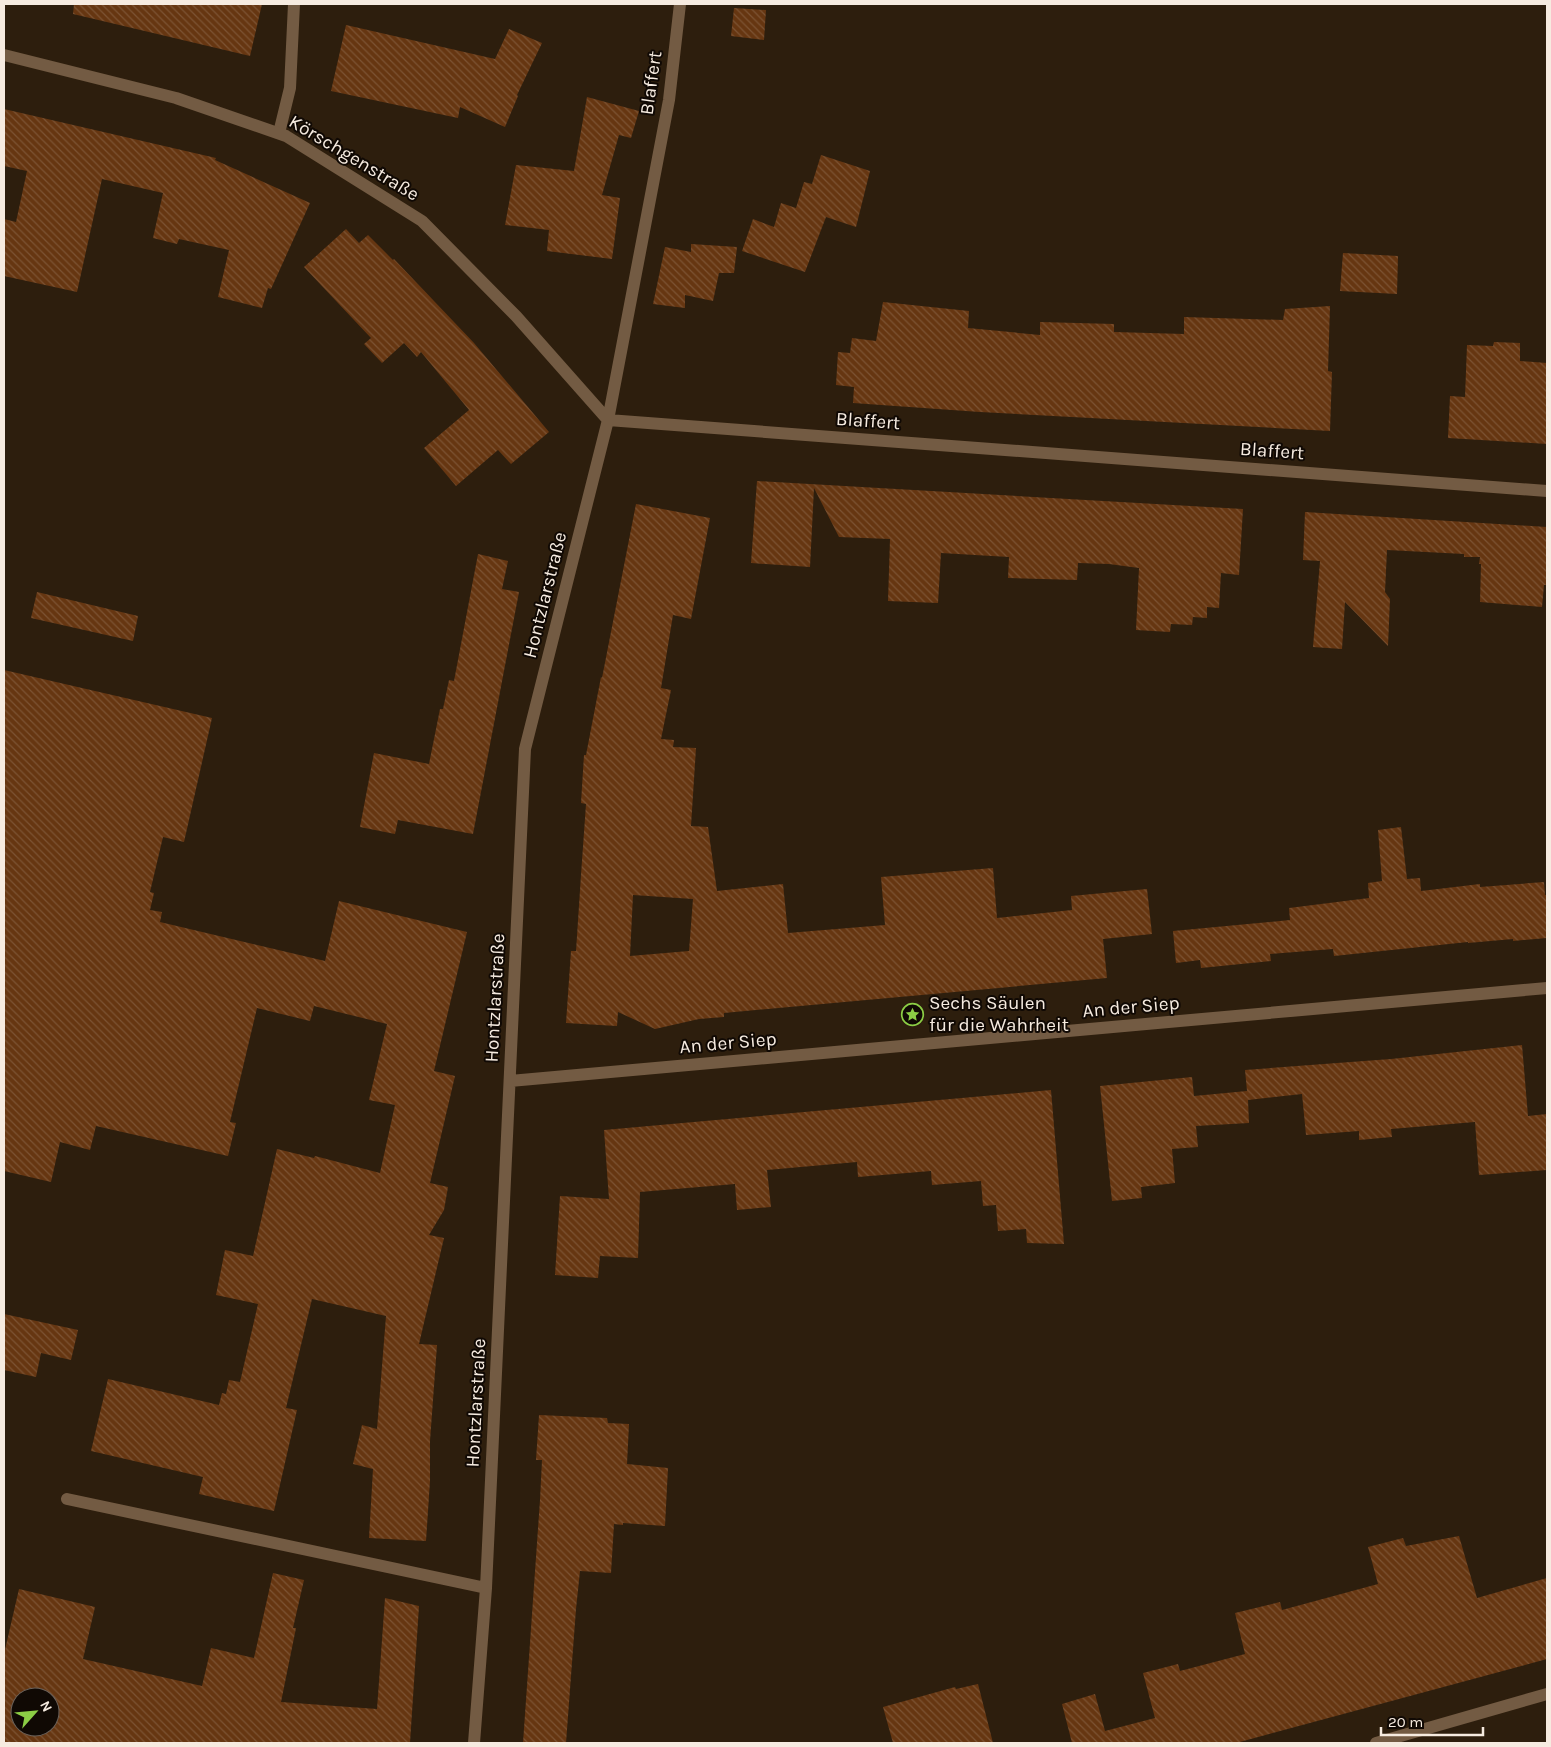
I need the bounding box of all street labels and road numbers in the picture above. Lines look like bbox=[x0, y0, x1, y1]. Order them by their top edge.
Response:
street label: Blaffert bbox=[636, 50, 666, 116]
street label: Körschgenstraße bbox=[285, 110, 423, 206]
street label: Blaffert bbox=[835, 408, 901, 434]
street label: Blaffert bbox=[1239, 438, 1305, 464]
street label: Hontzlarstraße bbox=[519, 530, 571, 660]
street label: Hontzlarstraße bbox=[481, 933, 509, 1063]
street label: An der Siep bbox=[1082, 992, 1180, 1022]
street label: An der Siep bbox=[679, 1028, 777, 1058]
street label: Hontzlarstraße bbox=[462, 1338, 490, 1468]

